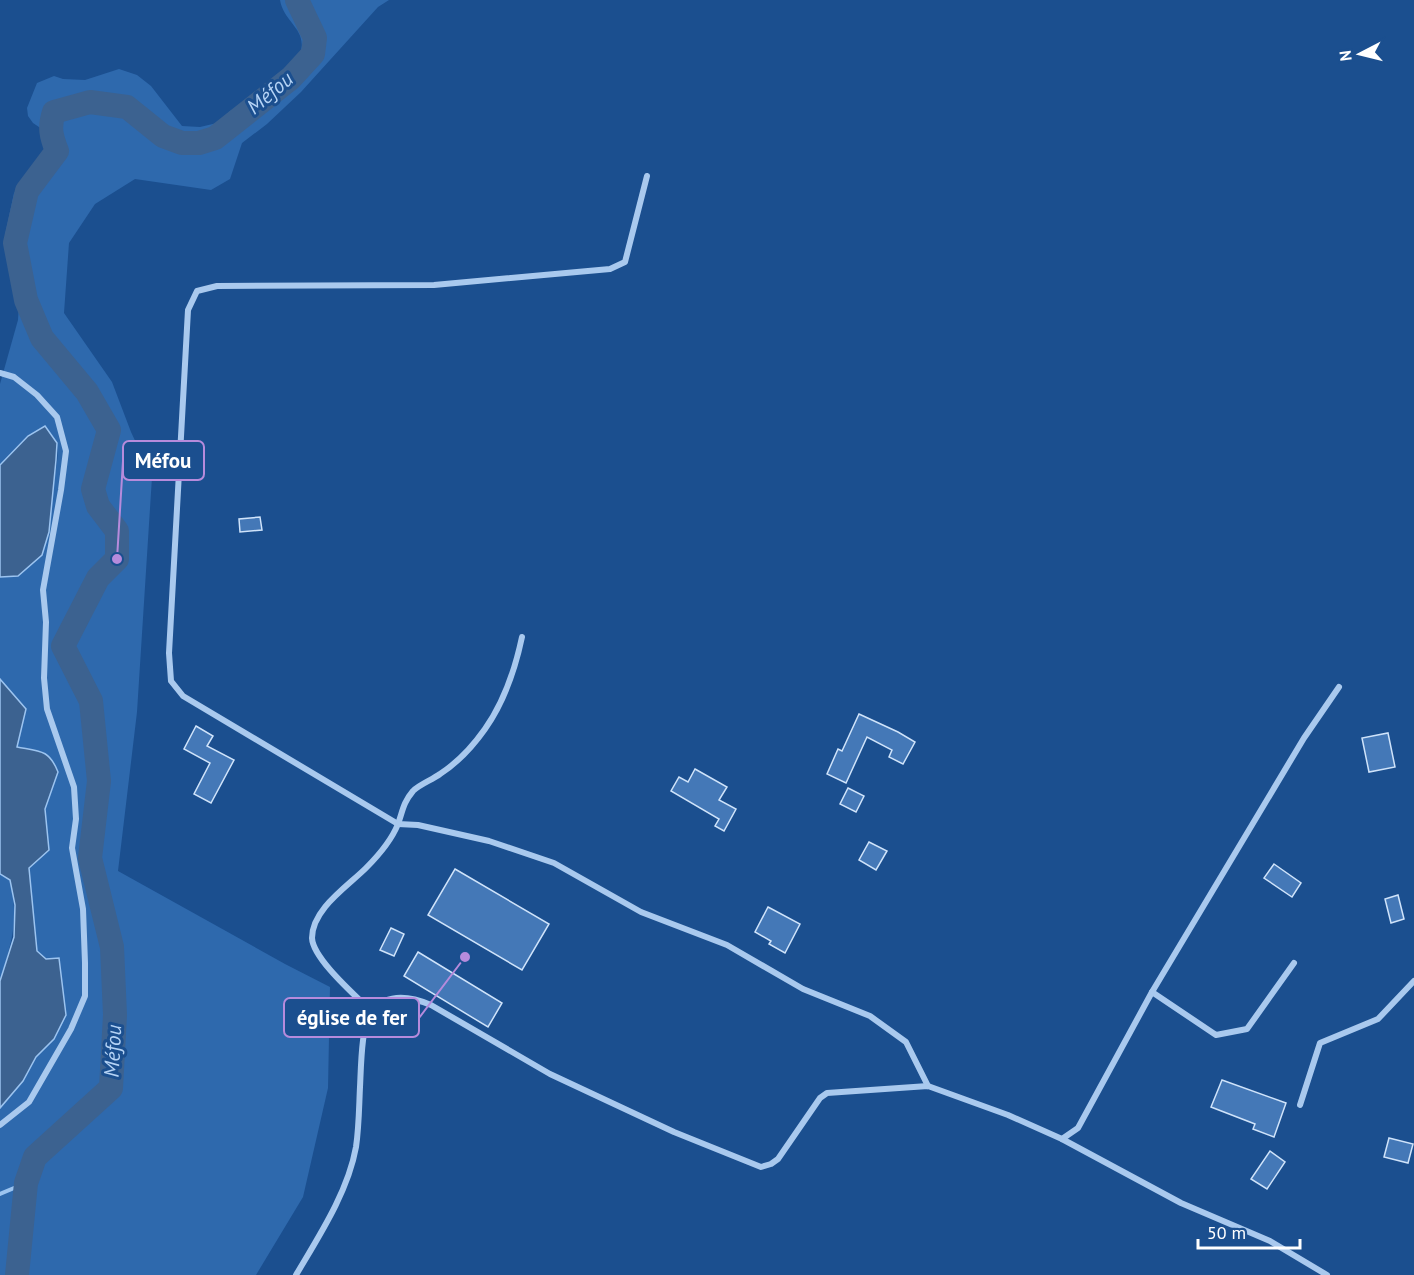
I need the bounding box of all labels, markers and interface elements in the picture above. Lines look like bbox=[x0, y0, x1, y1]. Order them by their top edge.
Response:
north arrow bbox=[1330, 24, 1390, 84]
text: N bbox=[1335, 49, 1356, 62]
water label: Méfou bbox=[241, 65, 299, 120]
callout: Méfou bbox=[123, 441, 204, 480]
text: Méfou bbox=[135, 447, 191, 474]
callout: église de fer bbox=[284, 998, 419, 1037]
text: église de fer bbox=[297, 1004, 408, 1031]
water label: Méfou bbox=[98, 1024, 127, 1078]
scale bar bbox=[1198, 1212, 1300, 1250]
text: 50 m bbox=[1207, 1221, 1246, 1244]

